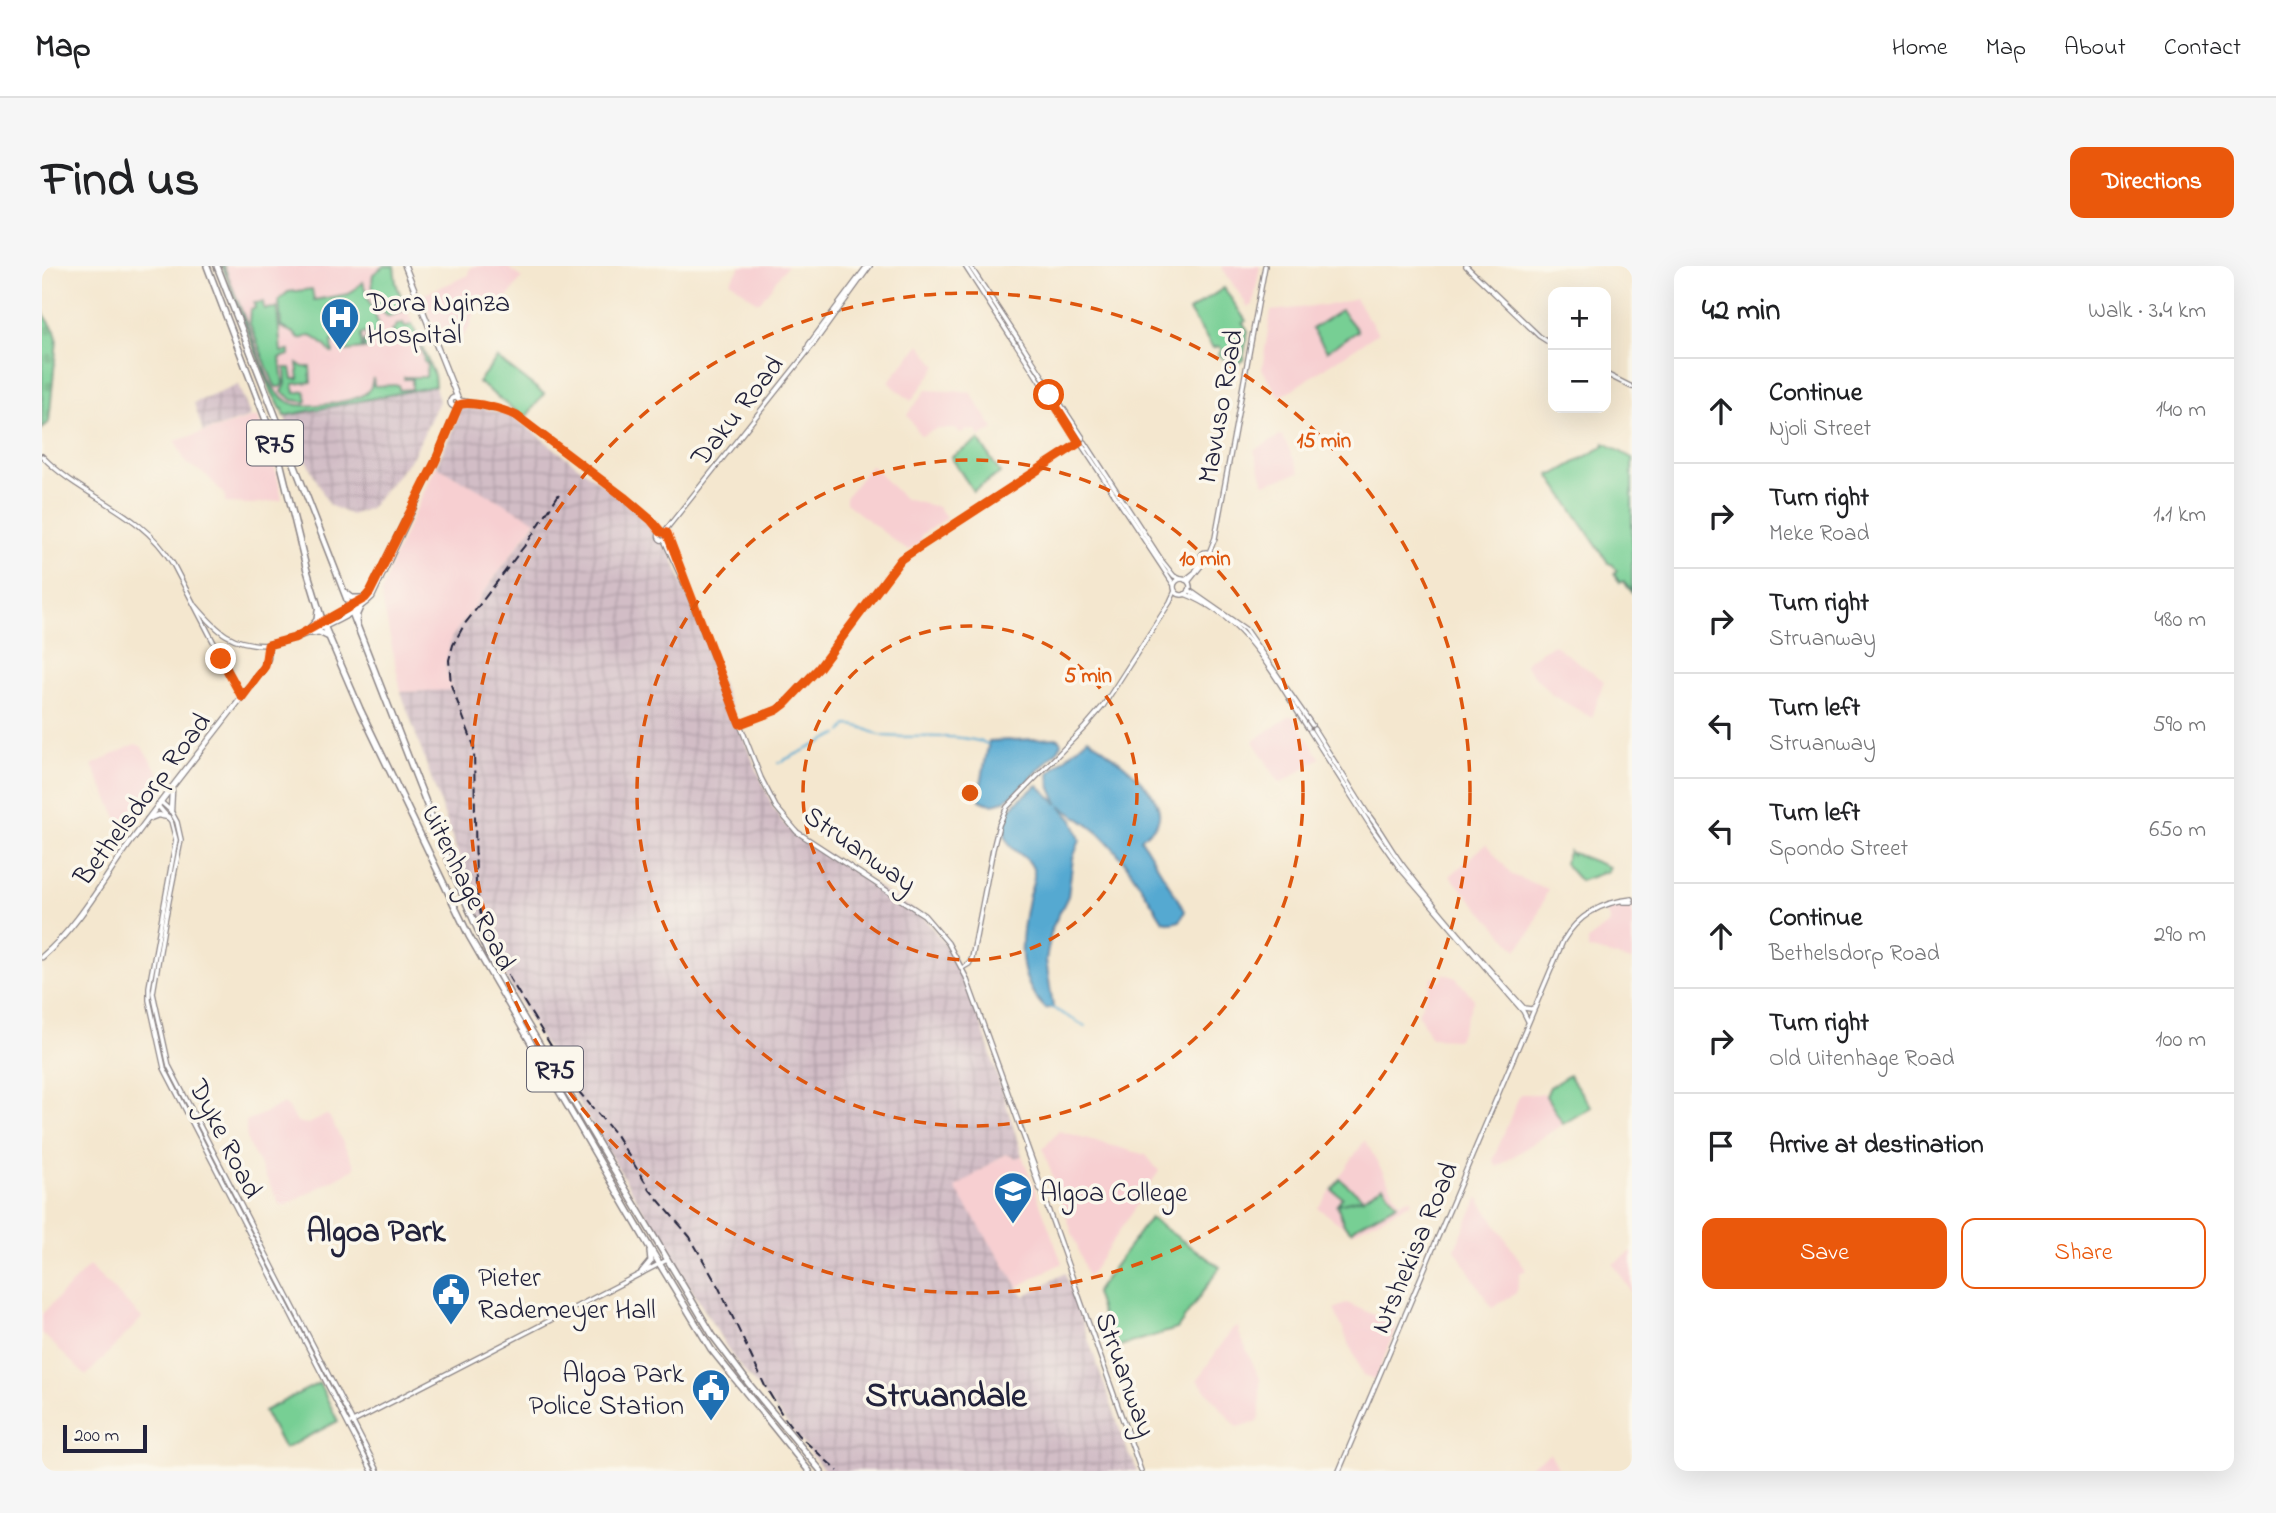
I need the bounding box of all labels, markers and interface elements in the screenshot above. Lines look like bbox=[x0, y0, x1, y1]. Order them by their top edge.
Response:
text: Map bbox=[35, 24, 91, 72]
text: Home bbox=[1892, 31, 1948, 66]
text: Map bbox=[1986, 31, 2026, 66]
text: About bbox=[2064, 31, 2126, 66]
text: Contact bbox=[2164, 31, 2241, 66]
text: Find us bbox=[42, 146, 199, 218]
button: Directions bbox=[2070, 147, 2234, 218]
place label: Dora Nginza Hospital bbox=[366, 284, 510, 357]
map controls bbox=[1548, 287, 1611, 413]
button: + bbox=[1548, 287, 1611, 350]
text: 42 min bbox=[1702, 290, 1780, 334]
text: Walk · 3.4 km bbox=[2088, 295, 2206, 328]
hospital icon: Dora Nginza Hospital bbox=[319, 296, 361, 351]
street label: Mavuso Road bbox=[1189, 326, 1256, 487]
street label: Daku Road bbox=[681, 347, 796, 477]
button: − bbox=[1548, 350, 1611, 413]
text: Continue bbox=[1769, 375, 1862, 413]
route start bbox=[1033, 379, 1064, 410]
icon: ahead bbox=[1702, 392, 1740, 430]
text: 140 m bbox=[2156, 394, 2206, 427]
text: Njoli Street bbox=[1769, 413, 1871, 446]
road number: R75 bbox=[247, 420, 303, 466]
text: 15 min bbox=[1297, 427, 1351, 457]
text: Turn right bbox=[1769, 480, 1869, 518]
icon: right bbox=[1702, 497, 1740, 535]
text: 1.1 km bbox=[2153, 499, 2206, 532]
text: Meke Road bbox=[1769, 518, 1869, 551]
text: 10 min bbox=[1179, 545, 1231, 575]
text: Turn right bbox=[1769, 585, 1869, 623]
icon: right bbox=[1702, 602, 1740, 640]
text: 480 m bbox=[2154, 604, 2206, 637]
text: Struanway bbox=[1769, 623, 1876, 656]
route end bbox=[205, 643, 236, 674]
text: 5 min bbox=[1064, 662, 1112, 692]
text: Turn left bbox=[1769, 690, 1860, 728]
street label: Bethelsdorp Road bbox=[64, 705, 223, 896]
icon: left bbox=[1702, 707, 1740, 745]
text: 590 m bbox=[2152, 709, 2206, 742]
text: Struanway bbox=[1769, 728, 1876, 761]
centre of rings bbox=[958, 781, 982, 805]
text: Turn left bbox=[1769, 795, 1860, 833]
street label: Struanway bbox=[794, 797, 924, 905]
street label: Uitenhage Road bbox=[409, 799, 525, 979]
icon: left bbox=[1702, 812, 1740, 850]
text: 650 m bbox=[2149, 814, 2206, 847]
text: Spondo Street bbox=[1769, 833, 1908, 866]
text: Continue bbox=[1769, 900, 1862, 938]
icon: ahead bbox=[1702, 917, 1740, 955]
text: 290 m bbox=[2154, 919, 2206, 952]
text: Bethelsdorp Road bbox=[1769, 938, 1940, 971]
text: Turn right bbox=[1769, 1005, 1869, 1043]
icon: right bbox=[1702, 1022, 1740, 1060]
text: 100 m bbox=[2155, 1024, 2206, 1057]
text: Old Uitenhage Road bbox=[1769, 1043, 1954, 1076]
road number: R75 bbox=[527, 1046, 583, 1091]
street label: Dyke Road bbox=[176, 1072, 272, 1207]
icon: arrive bbox=[1702, 1127, 1740, 1165]
text: Arrive at destination bbox=[1769, 1127, 1984, 1165]
street label: Ntshekisa Road bbox=[1362, 1156, 1471, 1341]
school or university icon: Algoa College bbox=[992, 1170, 1034, 1225]
place label: Algoa College bbox=[1040, 1174, 1188, 1215]
district label: Algoa Park bbox=[306, 1210, 447, 1258]
button: Save bbox=[1702, 1218, 1947, 1289]
button: Share bbox=[1961, 1218, 2206, 1289]
place label: Pieter Rademeyer Hall bbox=[478, 1259, 656, 1332]
public building icon: Pieter Rademeyer Hall bbox=[430, 1271, 472, 1326]
street label: Struanway bbox=[1082, 1307, 1165, 1443]
place label: Algoa Park Police Station bbox=[529, 1355, 685, 1428]
public building icon: Algoa Park Police Station bbox=[690, 1367, 732, 1422]
district label: Struandale bbox=[865, 1372, 1028, 1423]
scale bar bbox=[63, 1422, 147, 1454]
text: 200 m bbox=[74, 1423, 119, 1450]

